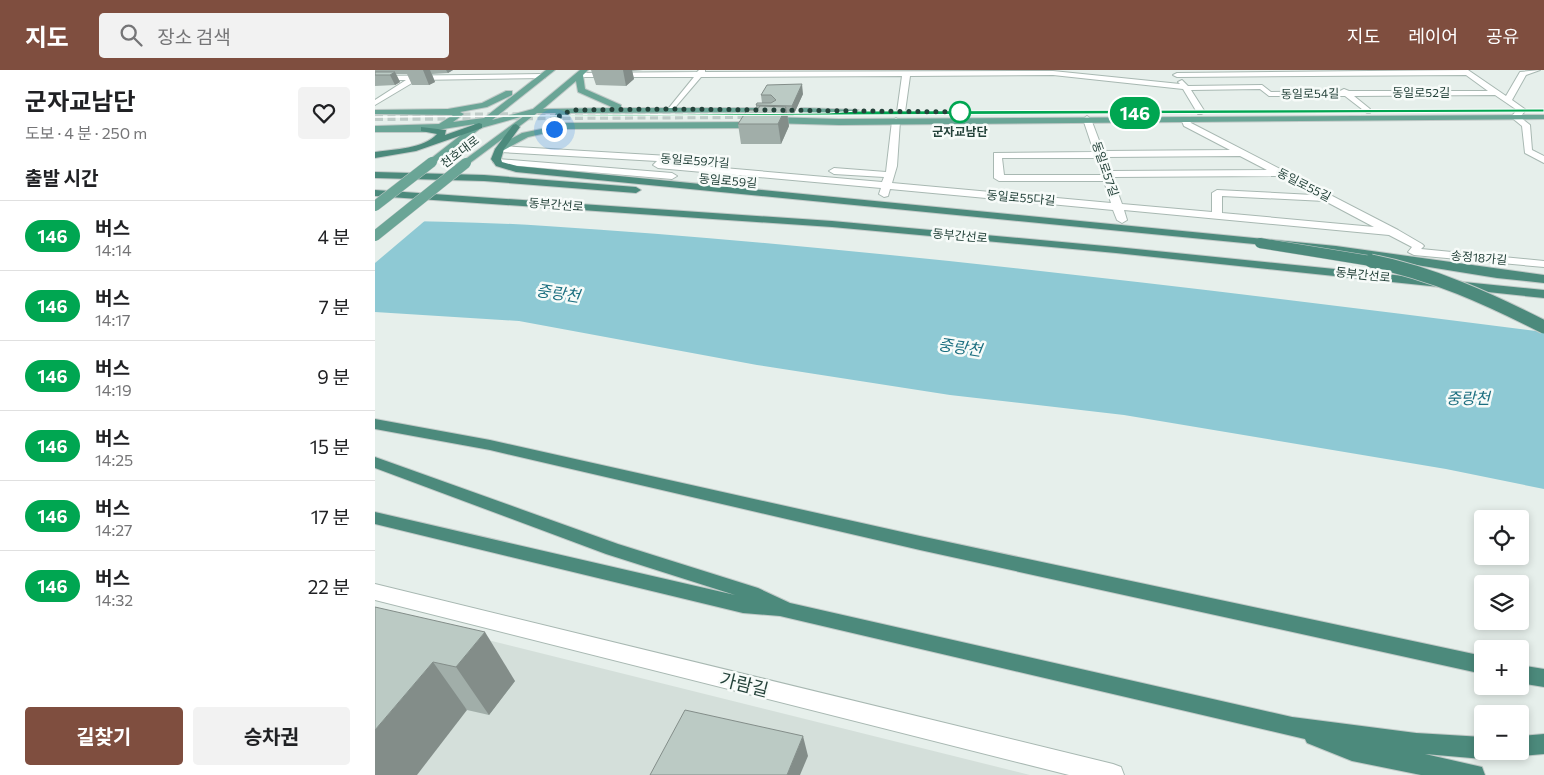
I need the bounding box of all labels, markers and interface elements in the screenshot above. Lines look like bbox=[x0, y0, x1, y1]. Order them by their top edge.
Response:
search box bbox=[99, 13, 449, 58]
icon: search bbox=[117, 21, 145, 49]
text: 지도 bbox=[25, 22, 69, 51]
text: 장소 검색 bbox=[157, 25, 231, 48]
text: 지도 bbox=[1347, 25, 1380, 47]
text: 레이어 bbox=[1408, 25, 1458, 47]
text: 공유 bbox=[1486, 25, 1519, 47]
street label: 동일로54길 bbox=[1281, 85, 1339, 101]
street label: 동일로52길 bbox=[1392, 85, 1450, 99]
text: 군자교남단 bbox=[25, 86, 135, 115]
button: heart bbox=[298, 87, 350, 139]
line badge: 146 bbox=[1106, 97, 1164, 129]
marker: 군자교남단 bbox=[949, 101, 971, 123]
text: 146 bbox=[1120, 102, 1150, 124]
your location bbox=[542, 117, 567, 142]
text: 도보 · 4 분 · 250 m bbox=[25, 123, 147, 142]
place label: 군자교남단 bbox=[932, 124, 988, 138]
street label: 천호대로 bbox=[438, 132, 481, 170]
street label: 동일로57길 bbox=[1090, 139, 1122, 198]
street label: 동일로59가길 bbox=[660, 151, 730, 169]
street label: 동일로55길 bbox=[1275, 165, 1333, 204]
text: 출발 시간 bbox=[25, 166, 99, 189]
street label: 동일로59길 bbox=[698, 170, 758, 190]
street label: 동일로55다길 bbox=[986, 187, 1056, 207]
street label: 동부간선로 bbox=[528, 195, 584, 213]
text: 버스 bbox=[95, 216, 130, 239]
text: 146 bbox=[37, 225, 68, 247]
text: 4 분 bbox=[317, 225, 350, 248]
street label: 동부간선로 bbox=[932, 226, 988, 244]
text: 14:14 bbox=[95, 240, 132, 259]
street label: 송정18가길 bbox=[1450, 248, 1508, 266]
street label: 동부간선로 bbox=[1335, 264, 1391, 284]
water label: 중랑천 bbox=[535, 280, 584, 305]
text: 버스 bbox=[95, 286, 130, 309]
text: 146 bbox=[37, 295, 68, 317]
text: 7 분 bbox=[319, 295, 350, 318]
text: 14:17 bbox=[95, 310, 131, 329]
water label: 중랑천 bbox=[937, 334, 986, 359]
text: 버스 bbox=[95, 356, 130, 379]
text: 146 bbox=[37, 365, 68, 387]
text: 9 분 bbox=[317, 365, 350, 388]
text: 14:19 bbox=[95, 380, 132, 399]
water label: 중랑천 bbox=[1446, 388, 1492, 407]
text: 버스 bbox=[95, 426, 130, 449]
text: 146 bbox=[37, 435, 68, 457]
text: 15 분 bbox=[310, 435, 350, 458]
text: 14:25 bbox=[95, 450, 133, 469]
text: 버스 bbox=[95, 496, 130, 519]
text: 146 bbox=[37, 505, 68, 527]
text: 17 분 bbox=[311, 505, 350, 528]
map controls bbox=[1474, 510, 1529, 760]
button: locate bbox=[1474, 510, 1529, 565]
text: 14:27 bbox=[95, 520, 133, 539]
text: 버스 bbox=[95, 566, 130, 589]
text: 146 bbox=[37, 575, 68, 597]
text: 22 분 bbox=[308, 575, 350, 598]
button: layers bbox=[1474, 575, 1529, 630]
text: 14:32 bbox=[95, 590, 133, 609]
button: + bbox=[1474, 640, 1529, 695]
street label: 가람길 bbox=[717, 667, 771, 701]
button: − bbox=[1474, 705, 1529, 760]
button: 길찾기 bbox=[25, 707, 183, 765]
button: 승차권 bbox=[193, 707, 350, 765]

